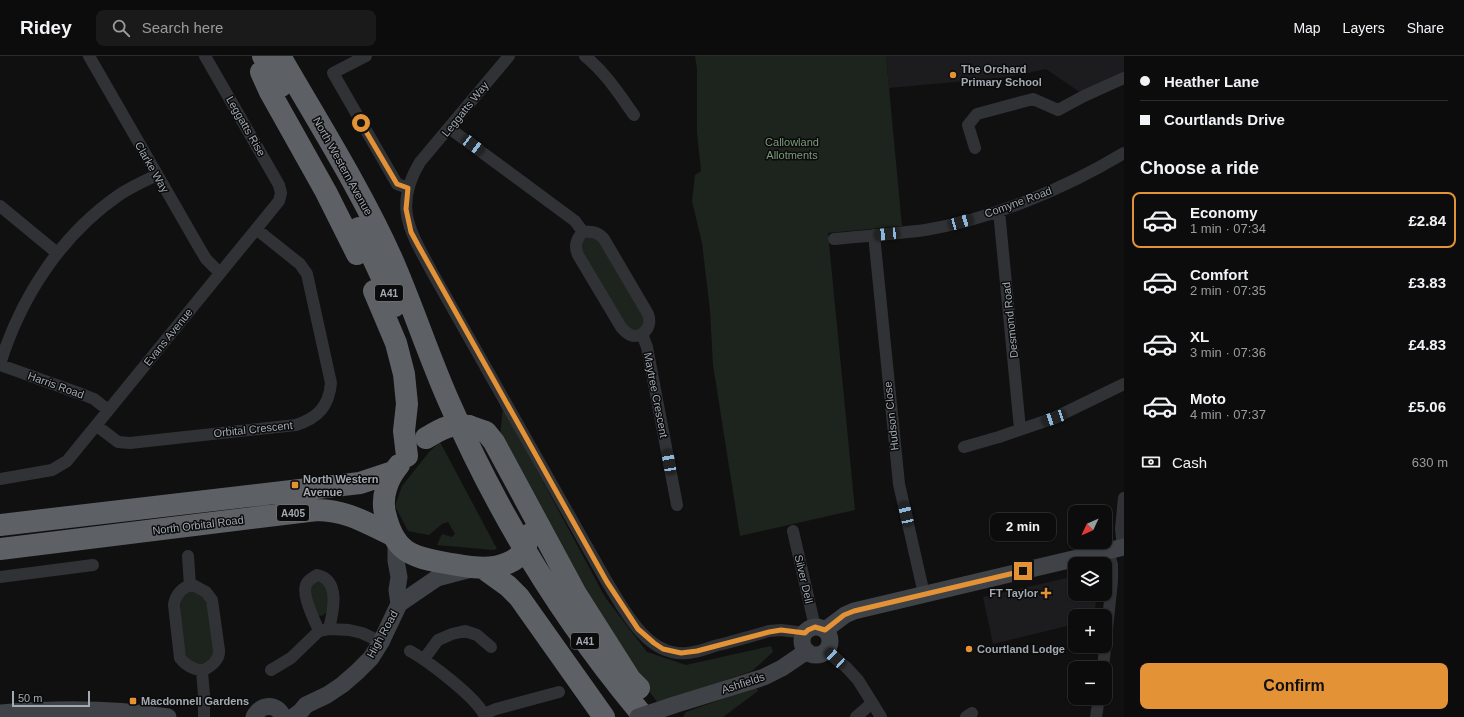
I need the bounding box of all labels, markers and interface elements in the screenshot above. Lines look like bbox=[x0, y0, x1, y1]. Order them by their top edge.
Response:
search box bbox=[96, 10, 376, 46]
text: Ridey bbox=[20, 17, 72, 38]
icon: search bbox=[110, 17, 132, 39]
text: Search here bbox=[142, 19, 223, 36]
text: Map bbox=[1293, 20, 1321, 36]
text: Layers bbox=[1343, 20, 1385, 36]
text: Share bbox=[1407, 20, 1444, 36]
place label: The Orchard Primary School bbox=[961, 63, 1042, 88]
marker: The Orchard Primary School bbox=[948, 70, 958, 80]
text: Heather Lane bbox=[1164, 73, 1259, 90]
street label: Leggatts Way bbox=[439, 79, 491, 139]
street label: Leggatts Rise bbox=[224, 94, 268, 158]
text: Courtlands Drive bbox=[1164, 111, 1285, 128]
route start bbox=[352, 114, 370, 132]
street label: North Western Avenue bbox=[311, 115, 375, 217]
car bbox=[460, 133, 486, 157]
park label: Callowland Allotments bbox=[765, 136, 819, 161]
street label: Clarke Way bbox=[133, 140, 172, 195]
text: Choose a ride bbox=[1140, 158, 1259, 178]
street label: Comyne Road bbox=[983, 184, 1053, 220]
icon: car bbox=[1142, 202, 1178, 238]
text: Economy bbox=[1190, 204, 1258, 221]
text: £2.84 bbox=[1408, 212, 1446, 229]
car bbox=[948, 213, 974, 231]
text: 1 min · 07:34 bbox=[1190, 221, 1266, 236]
car bbox=[875, 227, 899, 241]
icon: car bbox=[1142, 264, 1178, 300]
text: Comfort bbox=[1190, 266, 1248, 283]
text: £3.83 bbox=[1408, 274, 1446, 291]
street label: Desmond Road bbox=[1000, 281, 1020, 359]
text: 2 min · 07:35 bbox=[1190, 283, 1266, 298]
road number: A41 bbox=[375, 285, 403, 301]
street label: Evans Avenue bbox=[141, 306, 195, 368]
icon: car bbox=[1142, 326, 1178, 362]
text: XL bbox=[1190, 328, 1209, 345]
text: £4.83 bbox=[1408, 336, 1446, 353]
text: 3 min · 07:36 bbox=[1190, 345, 1266, 360]
street label: Maytree Crescent bbox=[642, 351, 670, 439]
street label: Harris Road bbox=[26, 369, 86, 401]
street label: Hudson Close bbox=[881, 381, 901, 451]
icon: car bbox=[1142, 388, 1178, 424]
text: Moto bbox=[1190, 390, 1226, 407]
text: £5.06 bbox=[1408, 398, 1446, 415]
text: 4 min · 07:37 bbox=[1190, 407, 1266, 422]
car bbox=[1041, 408, 1067, 428]
street label: Orbital Crescent bbox=[213, 419, 293, 439]
car bbox=[661, 449, 677, 475]
icon: cash bbox=[1140, 451, 1162, 473]
text: Cash bbox=[1172, 454, 1207, 471]
text: 630 m bbox=[1412, 455, 1448, 470]
place label: North Western Avenue bbox=[303, 473, 379, 498]
marker: North Western Avenue bbox=[290, 480, 300, 490]
car bbox=[897, 501, 915, 527]
road number: A405 bbox=[277, 505, 309, 521]
north arrow bbox=[1068, 505, 1112, 549]
map controls bbox=[1068, 505, 1112, 705]
street label: North Orbital Road bbox=[152, 513, 244, 537]
callout: 2 min bbox=[990, 513, 1056, 541]
text: 2 min bbox=[1006, 519, 1040, 534]
street label: Silver Dell bbox=[793, 554, 815, 604]
button: layers bbox=[1068, 557, 1112, 601]
route end bbox=[1014, 562, 1032, 580]
place label: FT Taylor bbox=[989, 587, 1039, 599]
marker: FT Taylor bbox=[1041, 588, 1051, 598]
street label: High Road bbox=[364, 608, 400, 660]
button: + bbox=[1068, 609, 1112, 653]
road number: A41 bbox=[571, 633, 599, 649]
place label: Courtland Lodge bbox=[977, 643, 1065, 655]
marker: Courtland Lodge bbox=[964, 644, 974, 654]
car bbox=[822, 645, 848, 671]
button: − bbox=[1068, 661, 1112, 705]
button: Confirm bbox=[1140, 663, 1448, 709]
street label: Ashfields bbox=[720, 670, 767, 696]
scale bar bbox=[12, 689, 90, 708]
text: 50 m bbox=[18, 692, 42, 704]
place label: Macdonnell Gardens bbox=[141, 695, 249, 707]
marker: Macdonnell Gardens bbox=[128, 696, 138, 706]

